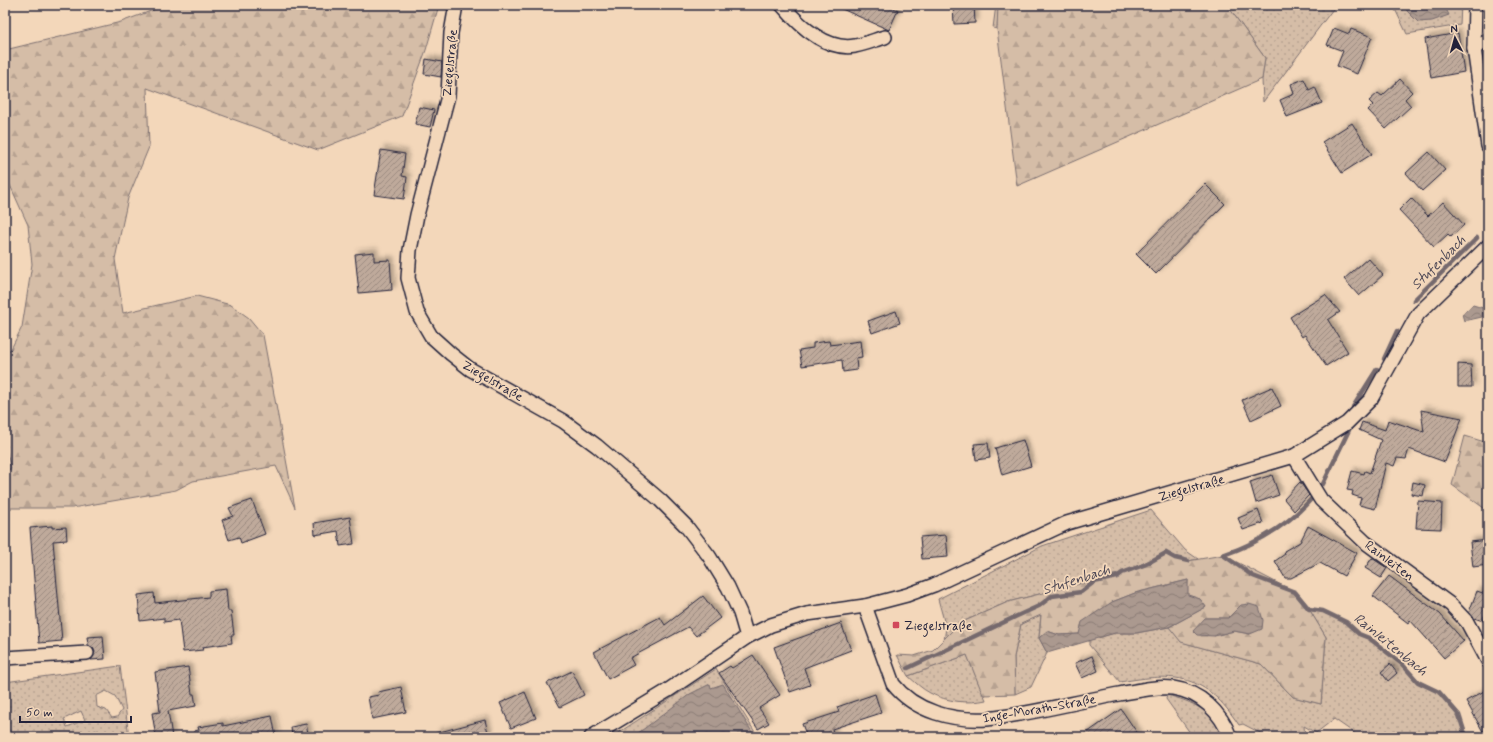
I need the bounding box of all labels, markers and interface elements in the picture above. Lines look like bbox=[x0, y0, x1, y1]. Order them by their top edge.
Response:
north arrow bbox=[1435, 18, 1475, 58]
text: N bbox=[1450, 22, 1458, 36]
street label: Ziegelstraße bbox=[439, 28, 464, 98]
water label: Stufenbach bbox=[1408, 231, 1470, 294]
street label: Ziegelstraße bbox=[458, 357, 526, 407]
street label: Ziegelstraße bbox=[1156, 471, 1227, 508]
street label: Rainleiten bbox=[1361, 537, 1417, 585]
water label: Stufenbach bbox=[1040, 561, 1113, 599]
water label: Rainleitenbach bbox=[1350, 610, 1431, 680]
place label: Ziegelstraße bbox=[904, 618, 972, 637]
marker: Ziegelstraße bbox=[891, 620, 901, 630]
street label: Inge-Morath-Straße bbox=[981, 691, 1098, 730]
scale bar bbox=[20, 698, 131, 724]
text: 50 m bbox=[26, 705, 53, 721]

